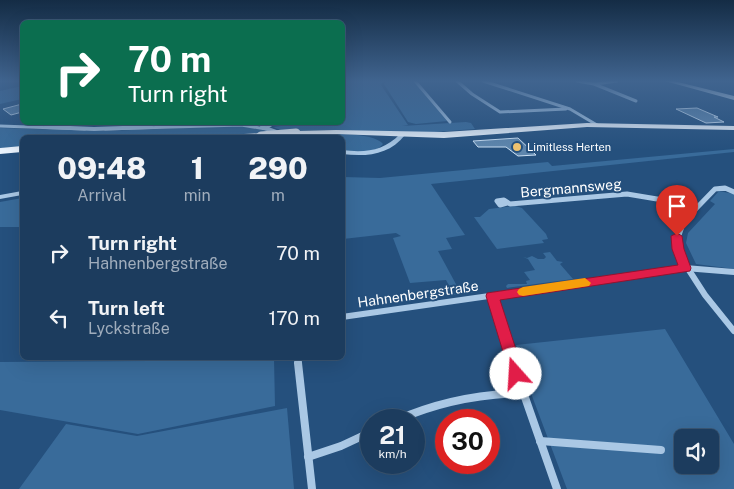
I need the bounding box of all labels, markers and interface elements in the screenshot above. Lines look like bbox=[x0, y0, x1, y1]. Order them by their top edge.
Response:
text: 70 m bbox=[128, 39, 211, 80]
icon: right bbox=[45, 40, 110, 105]
text: Turn right bbox=[128, 81, 228, 107]
marker: Limitless Herten bbox=[511, 141, 523, 153]
place label: Limitless Herten bbox=[527, 141, 611, 153]
text: 09:48 bbox=[57, 150, 146, 186]
text: 1 bbox=[191, 150, 204, 186]
text: 290 bbox=[248, 150, 308, 186]
street label: Bergmannsweg bbox=[520, 176, 623, 200]
pin bbox=[656, 185, 698, 236]
text: Arrival bbox=[77, 186, 127, 205]
text: min bbox=[184, 186, 211, 205]
text: m bbox=[271, 186, 285, 205]
icon: arrive bbox=[663, 192, 691, 220]
text: Turn right bbox=[88, 232, 177, 254]
icon: right bbox=[45, 239, 73, 267]
text: 70 m bbox=[276, 242, 320, 264]
text: Hahnenbergstraße bbox=[88, 254, 228, 273]
street label: Hahnenbergstraße bbox=[356, 278, 480, 310]
text: Turn left bbox=[88, 297, 165, 319]
icon: left bbox=[45, 304, 73, 332]
text: 170 m bbox=[269, 307, 320, 329]
text: Lyckstraße bbox=[88, 319, 170, 338]
position arrow bbox=[489, 347, 541, 399]
speed limit sign: 30 bbox=[435, 409, 500, 474]
text: 21 bbox=[379, 420, 406, 450]
map controls bbox=[674, 429, 719, 474]
button: sound bbox=[674, 429, 719, 474]
text: km/h bbox=[378, 447, 407, 461]

